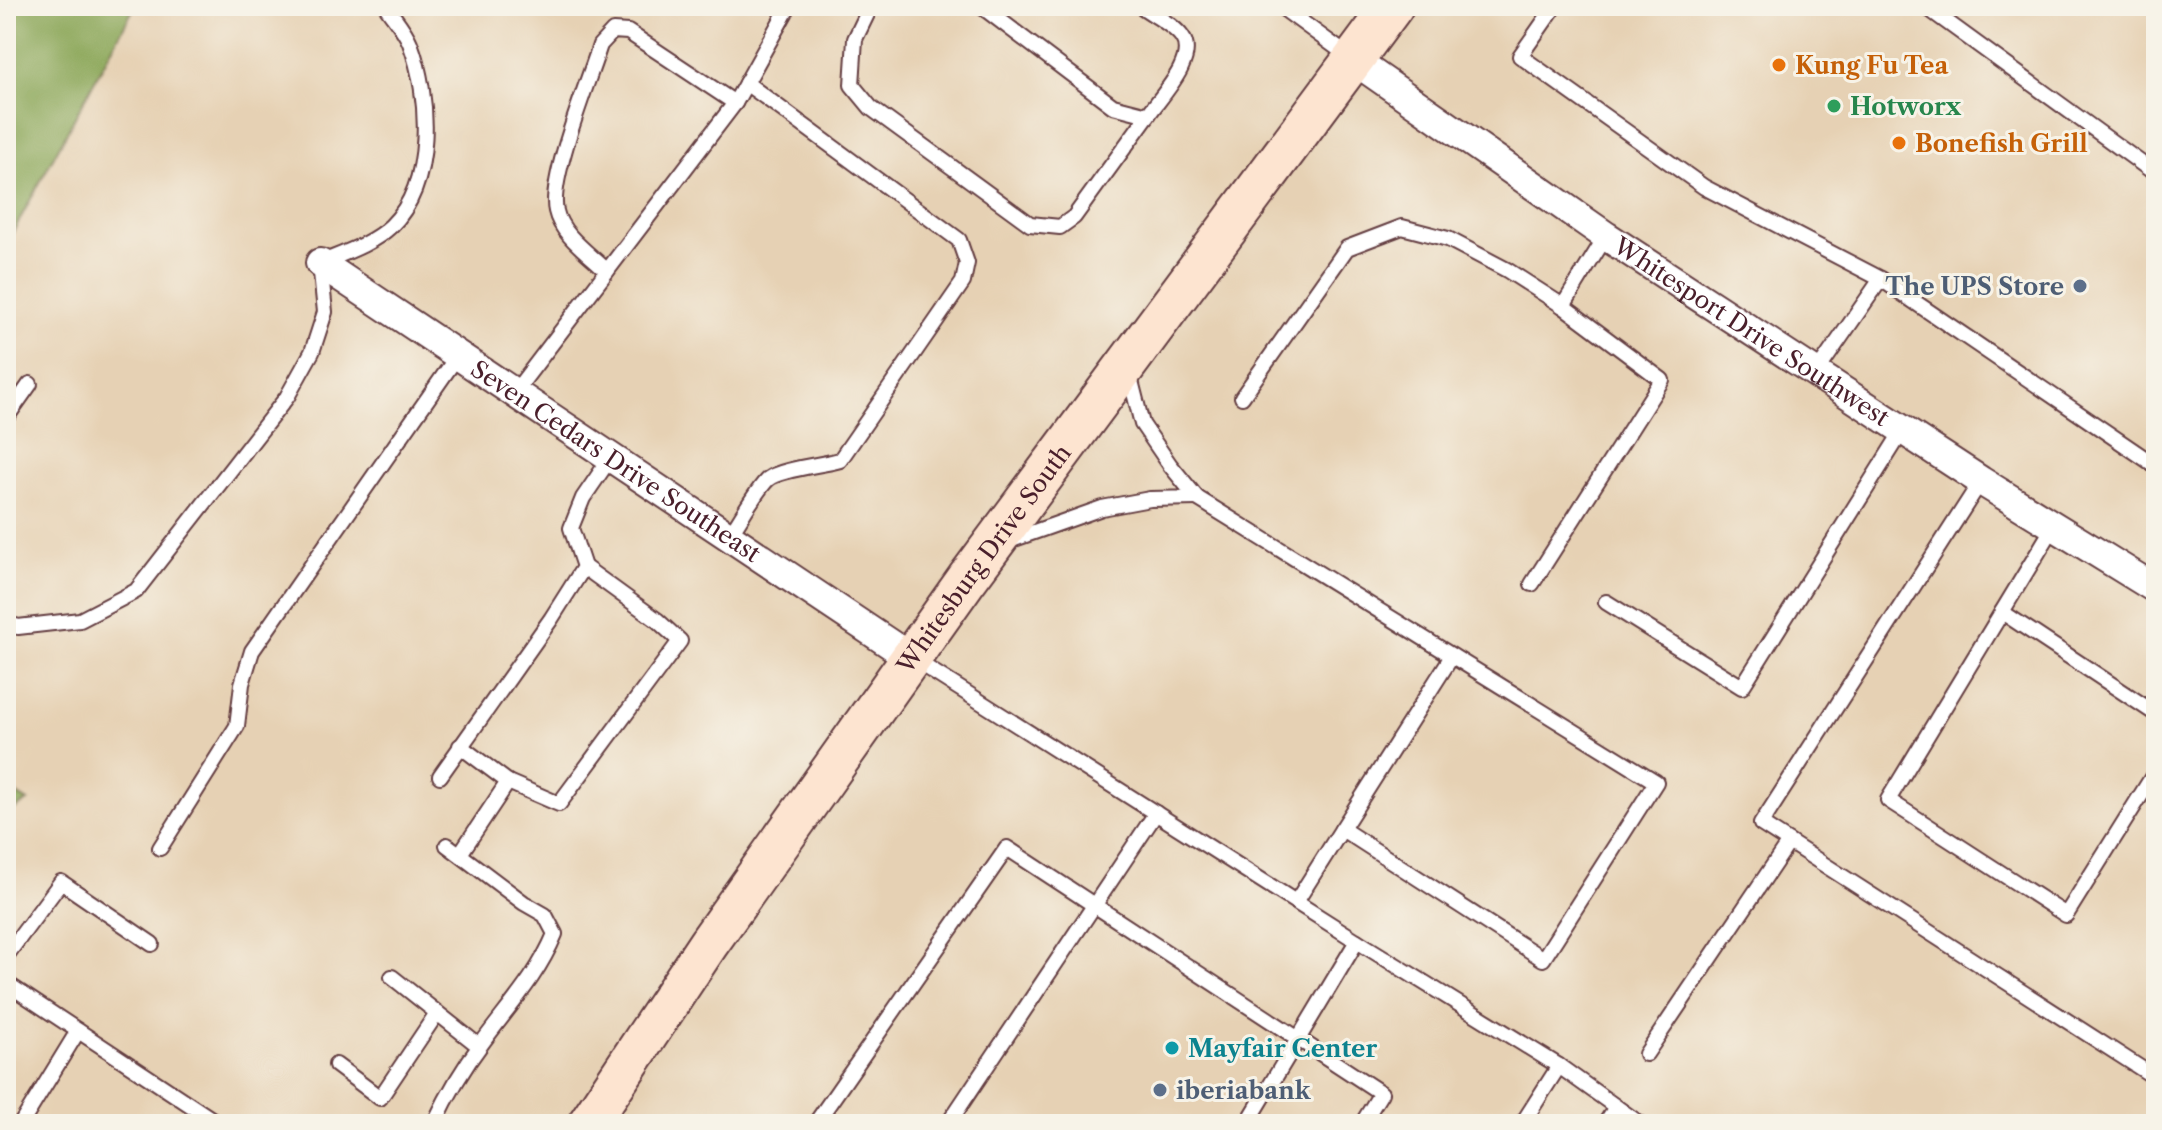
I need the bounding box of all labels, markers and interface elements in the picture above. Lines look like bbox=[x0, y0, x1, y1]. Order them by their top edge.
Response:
place label: Kung Fu Tea bbox=[1795, 51, 1949, 80]
marker: Kung Fu Tea bbox=[1770, 56, 1788, 74]
place label: Hotworx bbox=[1850, 92, 1962, 121]
marker: Hotworx bbox=[1825, 97, 1843, 115]
place label: Bonefish Grill bbox=[1915, 129, 2088, 158]
marker: Bonefish Grill bbox=[1890, 134, 1908, 152]
street label: Whitesport Drive Southwest bbox=[1608, 230, 1895, 432]
place label: The UPS Store bbox=[1885, 272, 2064, 301]
marker: The UPS Store bbox=[2071, 277, 2089, 295]
street label: Seven Cedars Drive Southeast bbox=[466, 354, 767, 568]
street label: Whitesburg Drive South bbox=[890, 439, 1077, 680]
place label: Mayfair Center bbox=[1188, 1034, 1377, 1063]
marker: Mayfair Center bbox=[1163, 1039, 1181, 1057]
place label: iberiabank bbox=[1176, 1076, 1312, 1105]
marker: iberiabank bbox=[1151, 1081, 1169, 1099]

